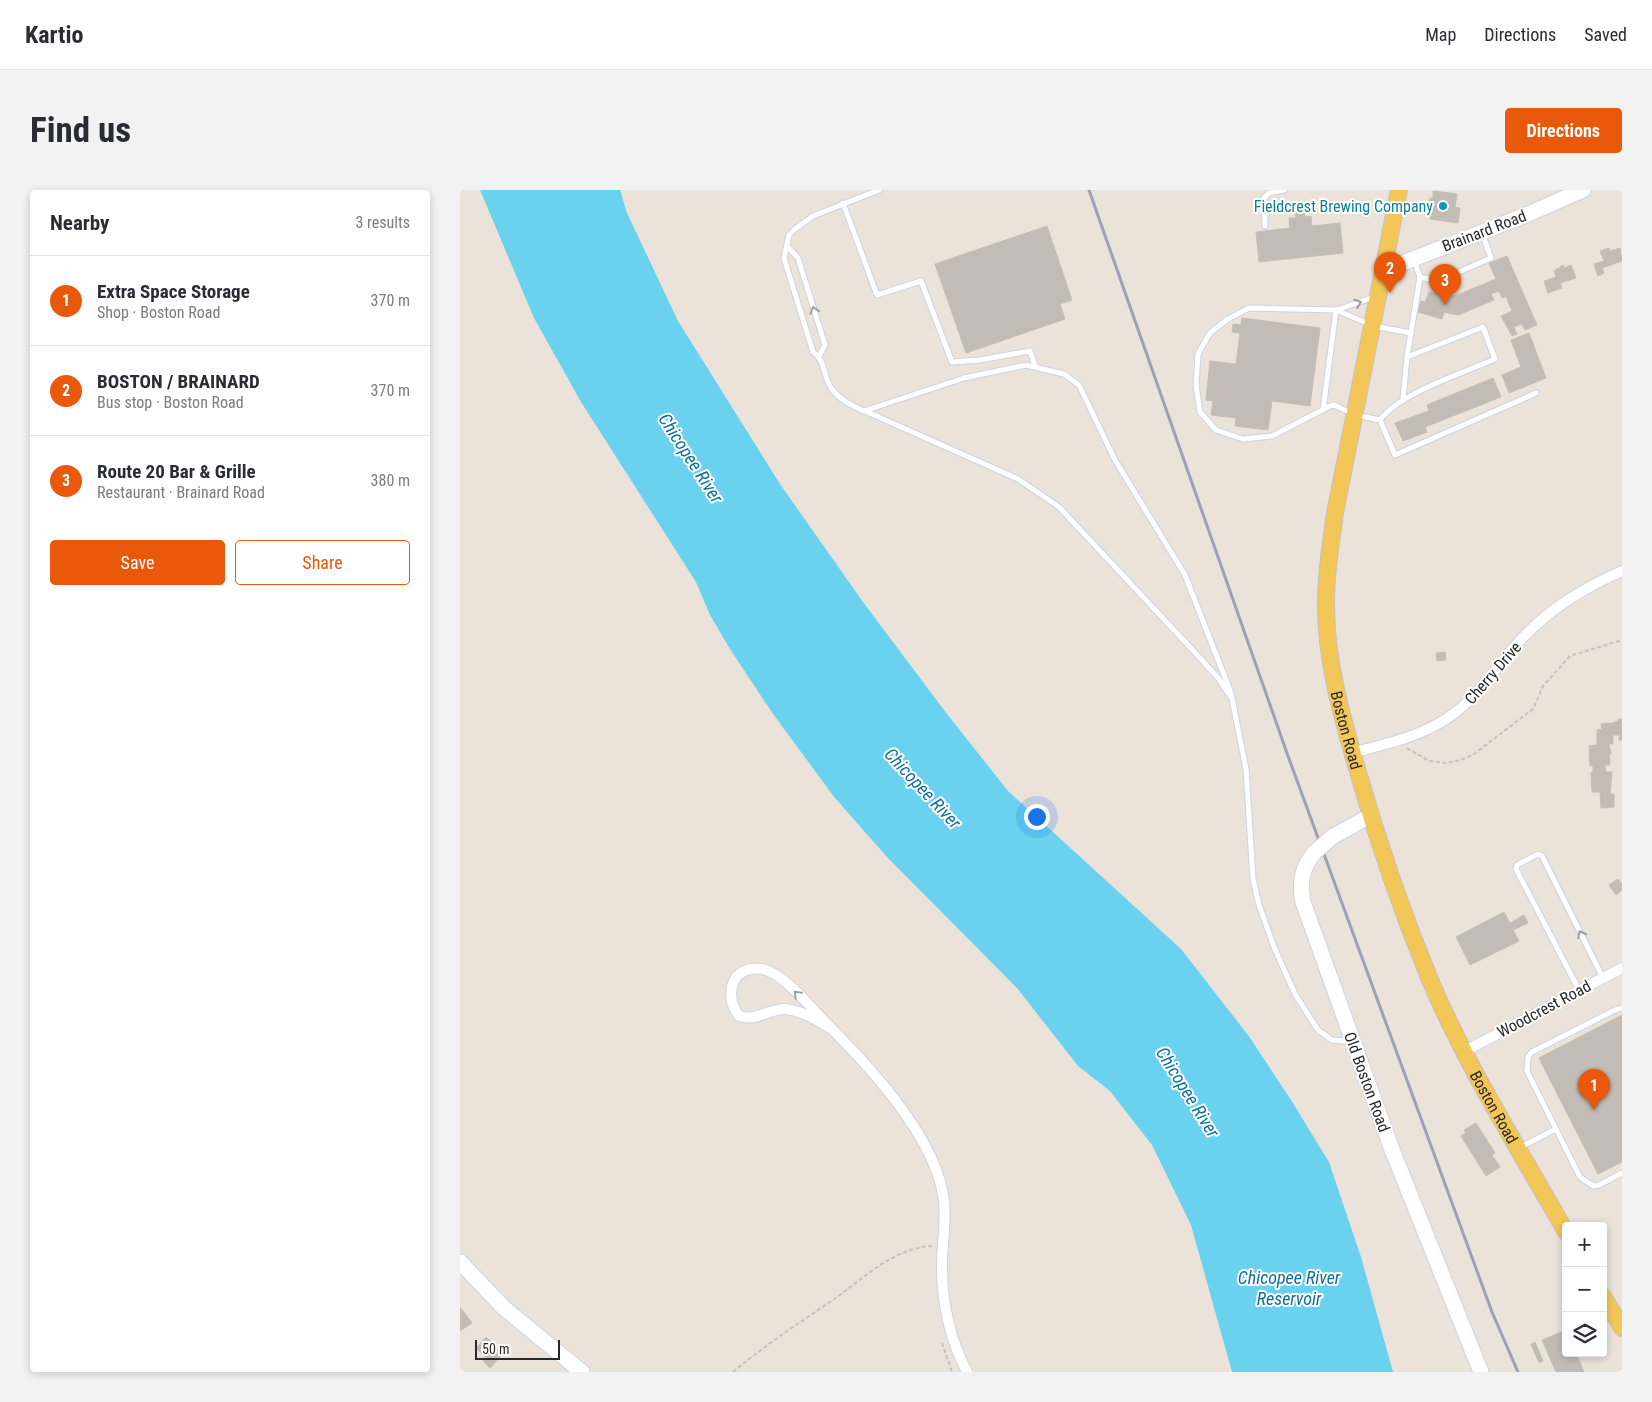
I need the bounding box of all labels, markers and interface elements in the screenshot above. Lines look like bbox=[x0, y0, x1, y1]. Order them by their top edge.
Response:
text: Kartio bbox=[25, 21, 83, 49]
text: Map bbox=[1425, 24, 1456, 45]
text: Directions bbox=[1484, 24, 1556, 45]
text: Saved bbox=[1584, 24, 1627, 45]
button: Directions bbox=[1505, 108, 1622, 153]
text: Find us bbox=[30, 110, 131, 151]
place label: Fieldcrest Brewing Company bbox=[1254, 197, 1433, 216]
marker: Fieldcrest Brewing Company bbox=[1437, 200, 1449, 212]
street label: Brainard Road bbox=[1439, 206, 1529, 256]
text: Nearby bbox=[50, 211, 109, 235]
text: 3 results bbox=[355, 213, 410, 232]
pin: 2 bbox=[1374, 252, 1406, 293]
pin: 3 bbox=[1429, 264, 1461, 305]
text: Extra Space Storage bbox=[97, 280, 250, 303]
text: 1 bbox=[62, 291, 70, 310]
text: 370 m bbox=[371, 291, 410, 310]
one-way arrow bbox=[1353, 299, 1362, 309]
text: Shop · Boston Road bbox=[97, 303, 220, 322]
one-way arrow bbox=[810, 307, 820, 315]
text: BOSTON / BRAINARD bbox=[97, 370, 260, 393]
text: 2 bbox=[62, 381, 70, 400]
text: 370 m bbox=[371, 381, 410, 400]
text: Bus stop · Boston Road bbox=[97, 393, 244, 412]
water label: Chicopee River bbox=[654, 409, 728, 507]
text: Route 20 Bar & Grille bbox=[97, 460, 256, 483]
text: 3 bbox=[62, 471, 70, 490]
text: 380 m bbox=[371, 471, 410, 490]
text: Restaurant · Brainard Road bbox=[97, 483, 265, 502]
button: Save bbox=[50, 540, 225, 585]
button: Share bbox=[235, 540, 410, 585]
street label: Cherry Drive bbox=[1461, 638, 1525, 708]
street label: Boston Road bbox=[1327, 689, 1366, 772]
water label: Chicopee River bbox=[880, 743, 966, 833]
your location bbox=[1024, 804, 1050, 830]
one-way arrow bbox=[1578, 931, 1588, 940]
street label: Woodcrest Road bbox=[1494, 976, 1594, 1042]
one-way arrow bbox=[794, 991, 803, 1000]
street label: Old Boston Road bbox=[1340, 1029, 1394, 1135]
water label: Chicopee River bbox=[1152, 1043, 1224, 1142]
street label: Boston Road bbox=[1466, 1067, 1522, 1147]
pin: 1 bbox=[1578, 1069, 1610, 1110]
map controls bbox=[1562, 1222, 1607, 1357]
button: + bbox=[1562, 1222, 1607, 1267]
water label: Chicopee River Reservoir bbox=[1238, 1267, 1341, 1309]
button: − bbox=[1562, 1267, 1607, 1312]
button: layers bbox=[1562, 1312, 1607, 1357]
scale bar bbox=[475, 1337, 560, 1360]
text: 50 m bbox=[482, 1341, 510, 1357]

